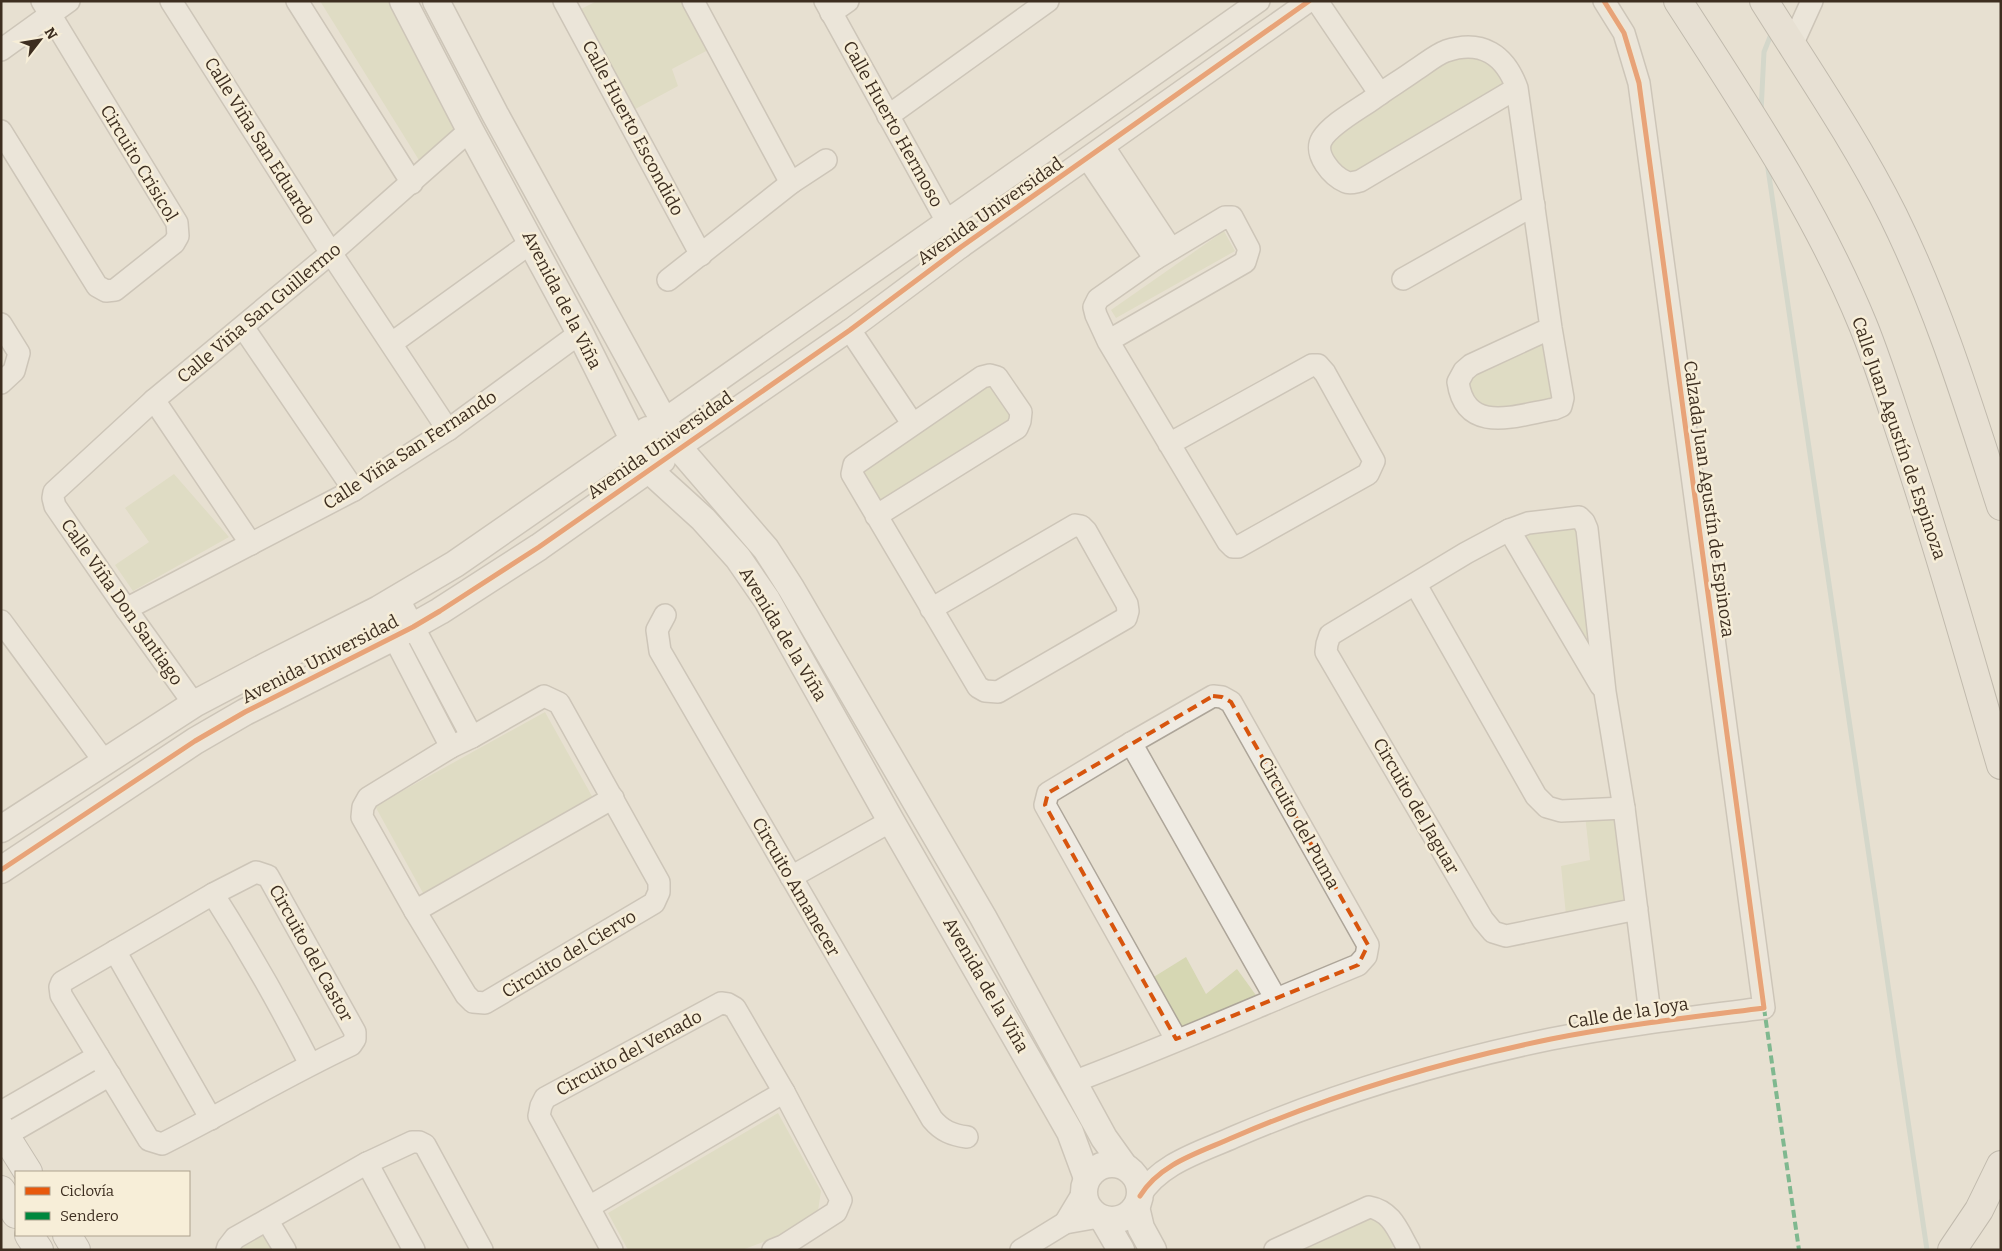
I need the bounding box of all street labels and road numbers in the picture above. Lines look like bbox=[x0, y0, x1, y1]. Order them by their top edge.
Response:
street label: Calle Huerto Escondido bbox=[577, 36, 689, 220]
street label: Calle Huerto Hermoso bbox=[838, 37, 948, 211]
street label: Calle Viña San Eduardo bbox=[199, 53, 321, 229]
street label: Circuito Crisicol bbox=[96, 101, 182, 225]
street label: Avenida Universidad bbox=[913, 152, 1067, 270]
street label: Avenida de la Viña bbox=[518, 227, 606, 373]
street label: Calle Viña San Guillermo bbox=[173, 238, 345, 388]
street label: Calle Juan Agustín de Espinoza bbox=[1847, 314, 1951, 563]
street label: Calzada Juan Agustín de Espinoza bbox=[1679, 359, 1739, 639]
street label: Calle Viña San Fernando bbox=[319, 386, 501, 514]
street label: Avenida Universidad bbox=[583, 386, 737, 504]
street label: Calle Viña Don Santiago bbox=[56, 515, 188, 689]
street label: Avenida de la Viña bbox=[734, 563, 832, 705]
street label: Avenida Universidad bbox=[238, 610, 402, 708]
street label: Circuito del Jaguar bbox=[1368, 734, 1464, 878]
street label: Circuito del Puma bbox=[1254, 753, 1344, 893]
street label: Circuito Amanecer bbox=[747, 813, 845, 961]
street label: Circuito del Castor bbox=[264, 881, 358, 1025]
street label: Circuito del Ciervo bbox=[498, 905, 640, 1003]
street label: Avenida de la Viña bbox=[938, 914, 1034, 1057]
street label: Calle de la Joya bbox=[1566, 993, 1690, 1033]
street label: Circuito del Venado bbox=[552, 1005, 706, 1101]

